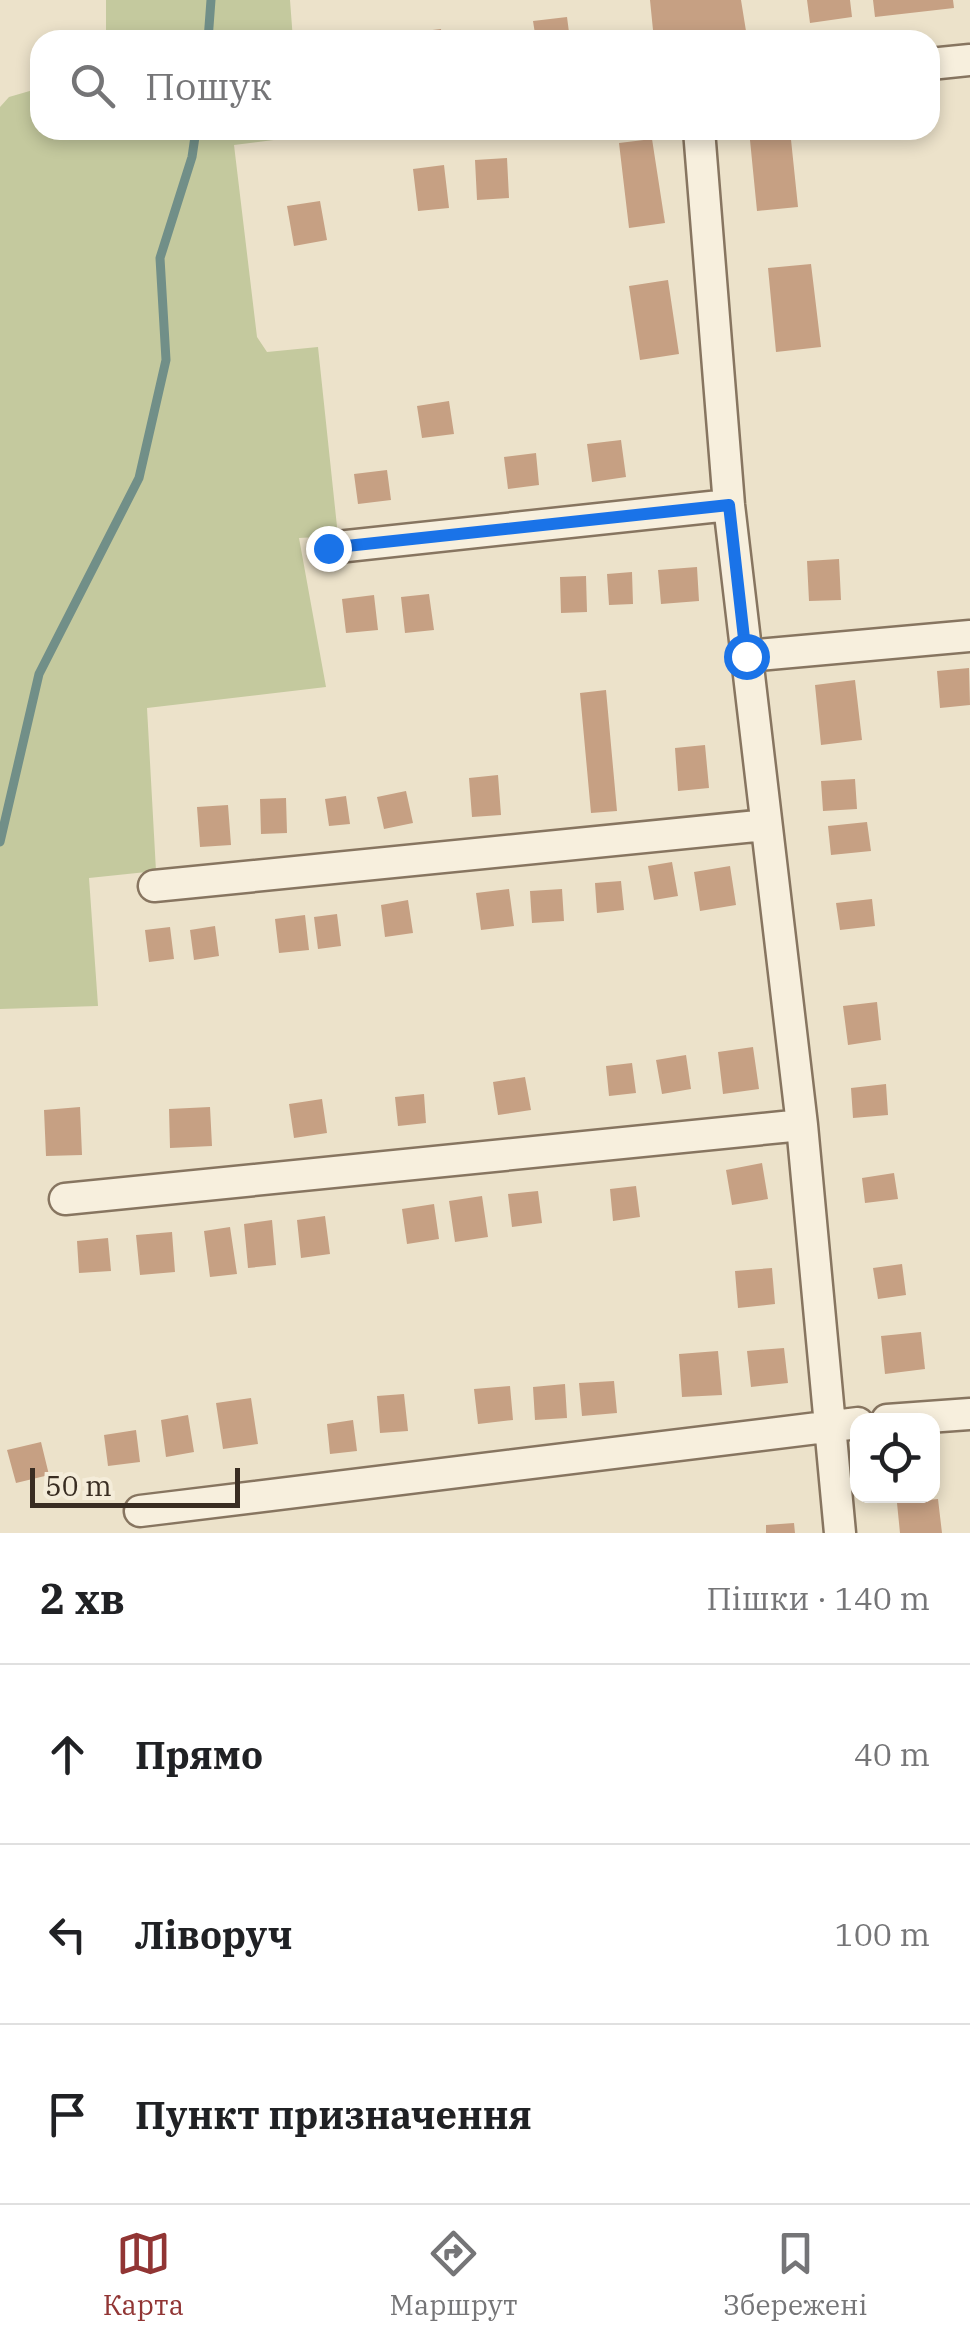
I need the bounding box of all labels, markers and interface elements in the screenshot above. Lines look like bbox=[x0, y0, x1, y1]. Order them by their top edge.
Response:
search box bbox=[30, 30, 940, 140]
icon: search bbox=[65, 58, 120, 113]
text: Пошук bbox=[145, 61, 272, 110]
route end bbox=[306, 526, 352, 572]
route start bbox=[724, 634, 770, 680]
map controls bbox=[850, 1413, 940, 1503]
button: locate bbox=[850, 1413, 940, 1503]
scale bar bbox=[30, 1463, 240, 1508]
text: 50 m bbox=[45, 1467, 112, 1504]
text: 2 хв bbox=[40, 1571, 125, 1626]
text: Пішки · 140 m bbox=[706, 1577, 930, 1619]
icon: ahead bbox=[40, 1727, 95, 1782]
text: Прямо bbox=[135, 1730, 263, 1779]
text: 40 m bbox=[854, 1733, 930, 1775]
icon: left bbox=[40, 1907, 95, 1962]
text: Ліворуч bbox=[135, 1910, 293, 1959]
text: 100 m bbox=[834, 1913, 930, 1955]
icon: arrive bbox=[40, 2087, 95, 2142]
text: Пункт призначення bbox=[135, 2090, 532, 2139]
tab: Карта bbox=[103, 2226, 184, 2323]
tab: Маршрут bbox=[389, 2226, 518, 2323]
tab: Збережені bbox=[723, 2226, 867, 2323]

